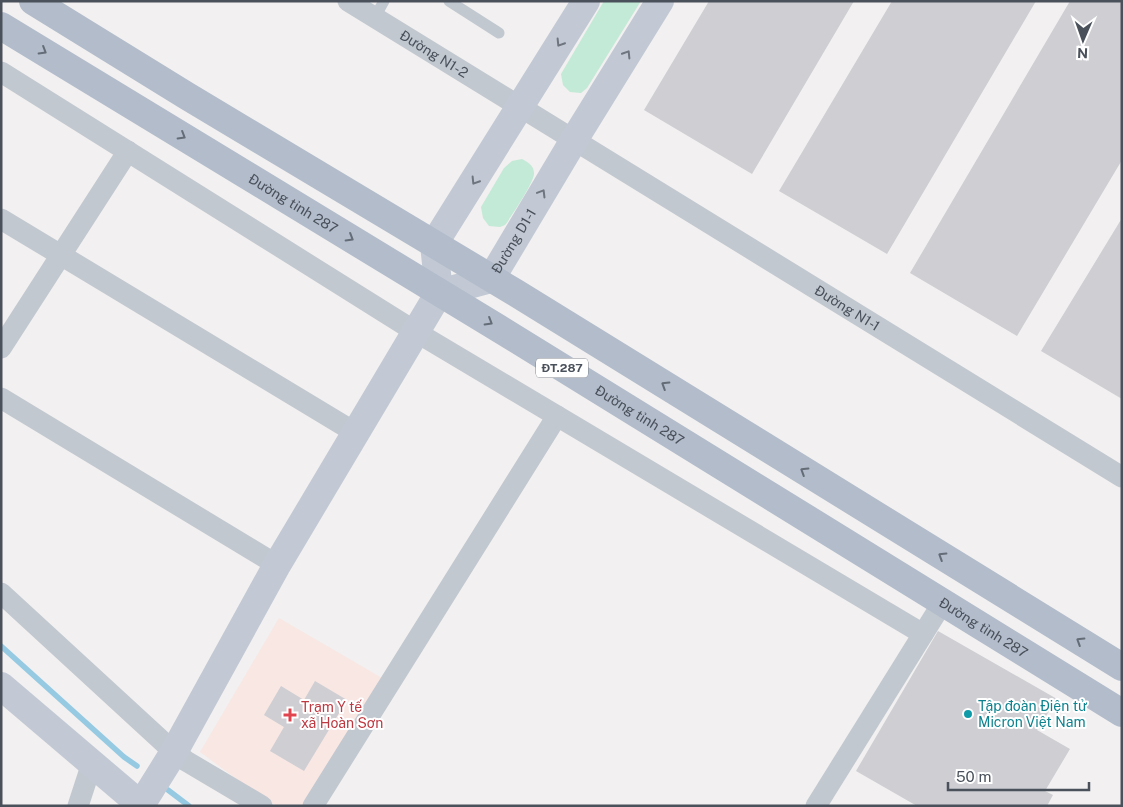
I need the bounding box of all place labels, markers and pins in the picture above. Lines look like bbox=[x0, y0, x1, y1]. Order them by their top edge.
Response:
place label: Tập đoàn Điện tử Micron Việt Nam bbox=[978, 698, 1088, 730]
place label: Trạm Y tế xã Hoàn Sơn bbox=[301, 699, 383, 731]
marker: Trạm Y tế xã Hoàn Sơn bbox=[283, 708, 297, 722]
marker: Tập đoàn Điện tử Micron Việt Nam bbox=[962, 708, 974, 720]

